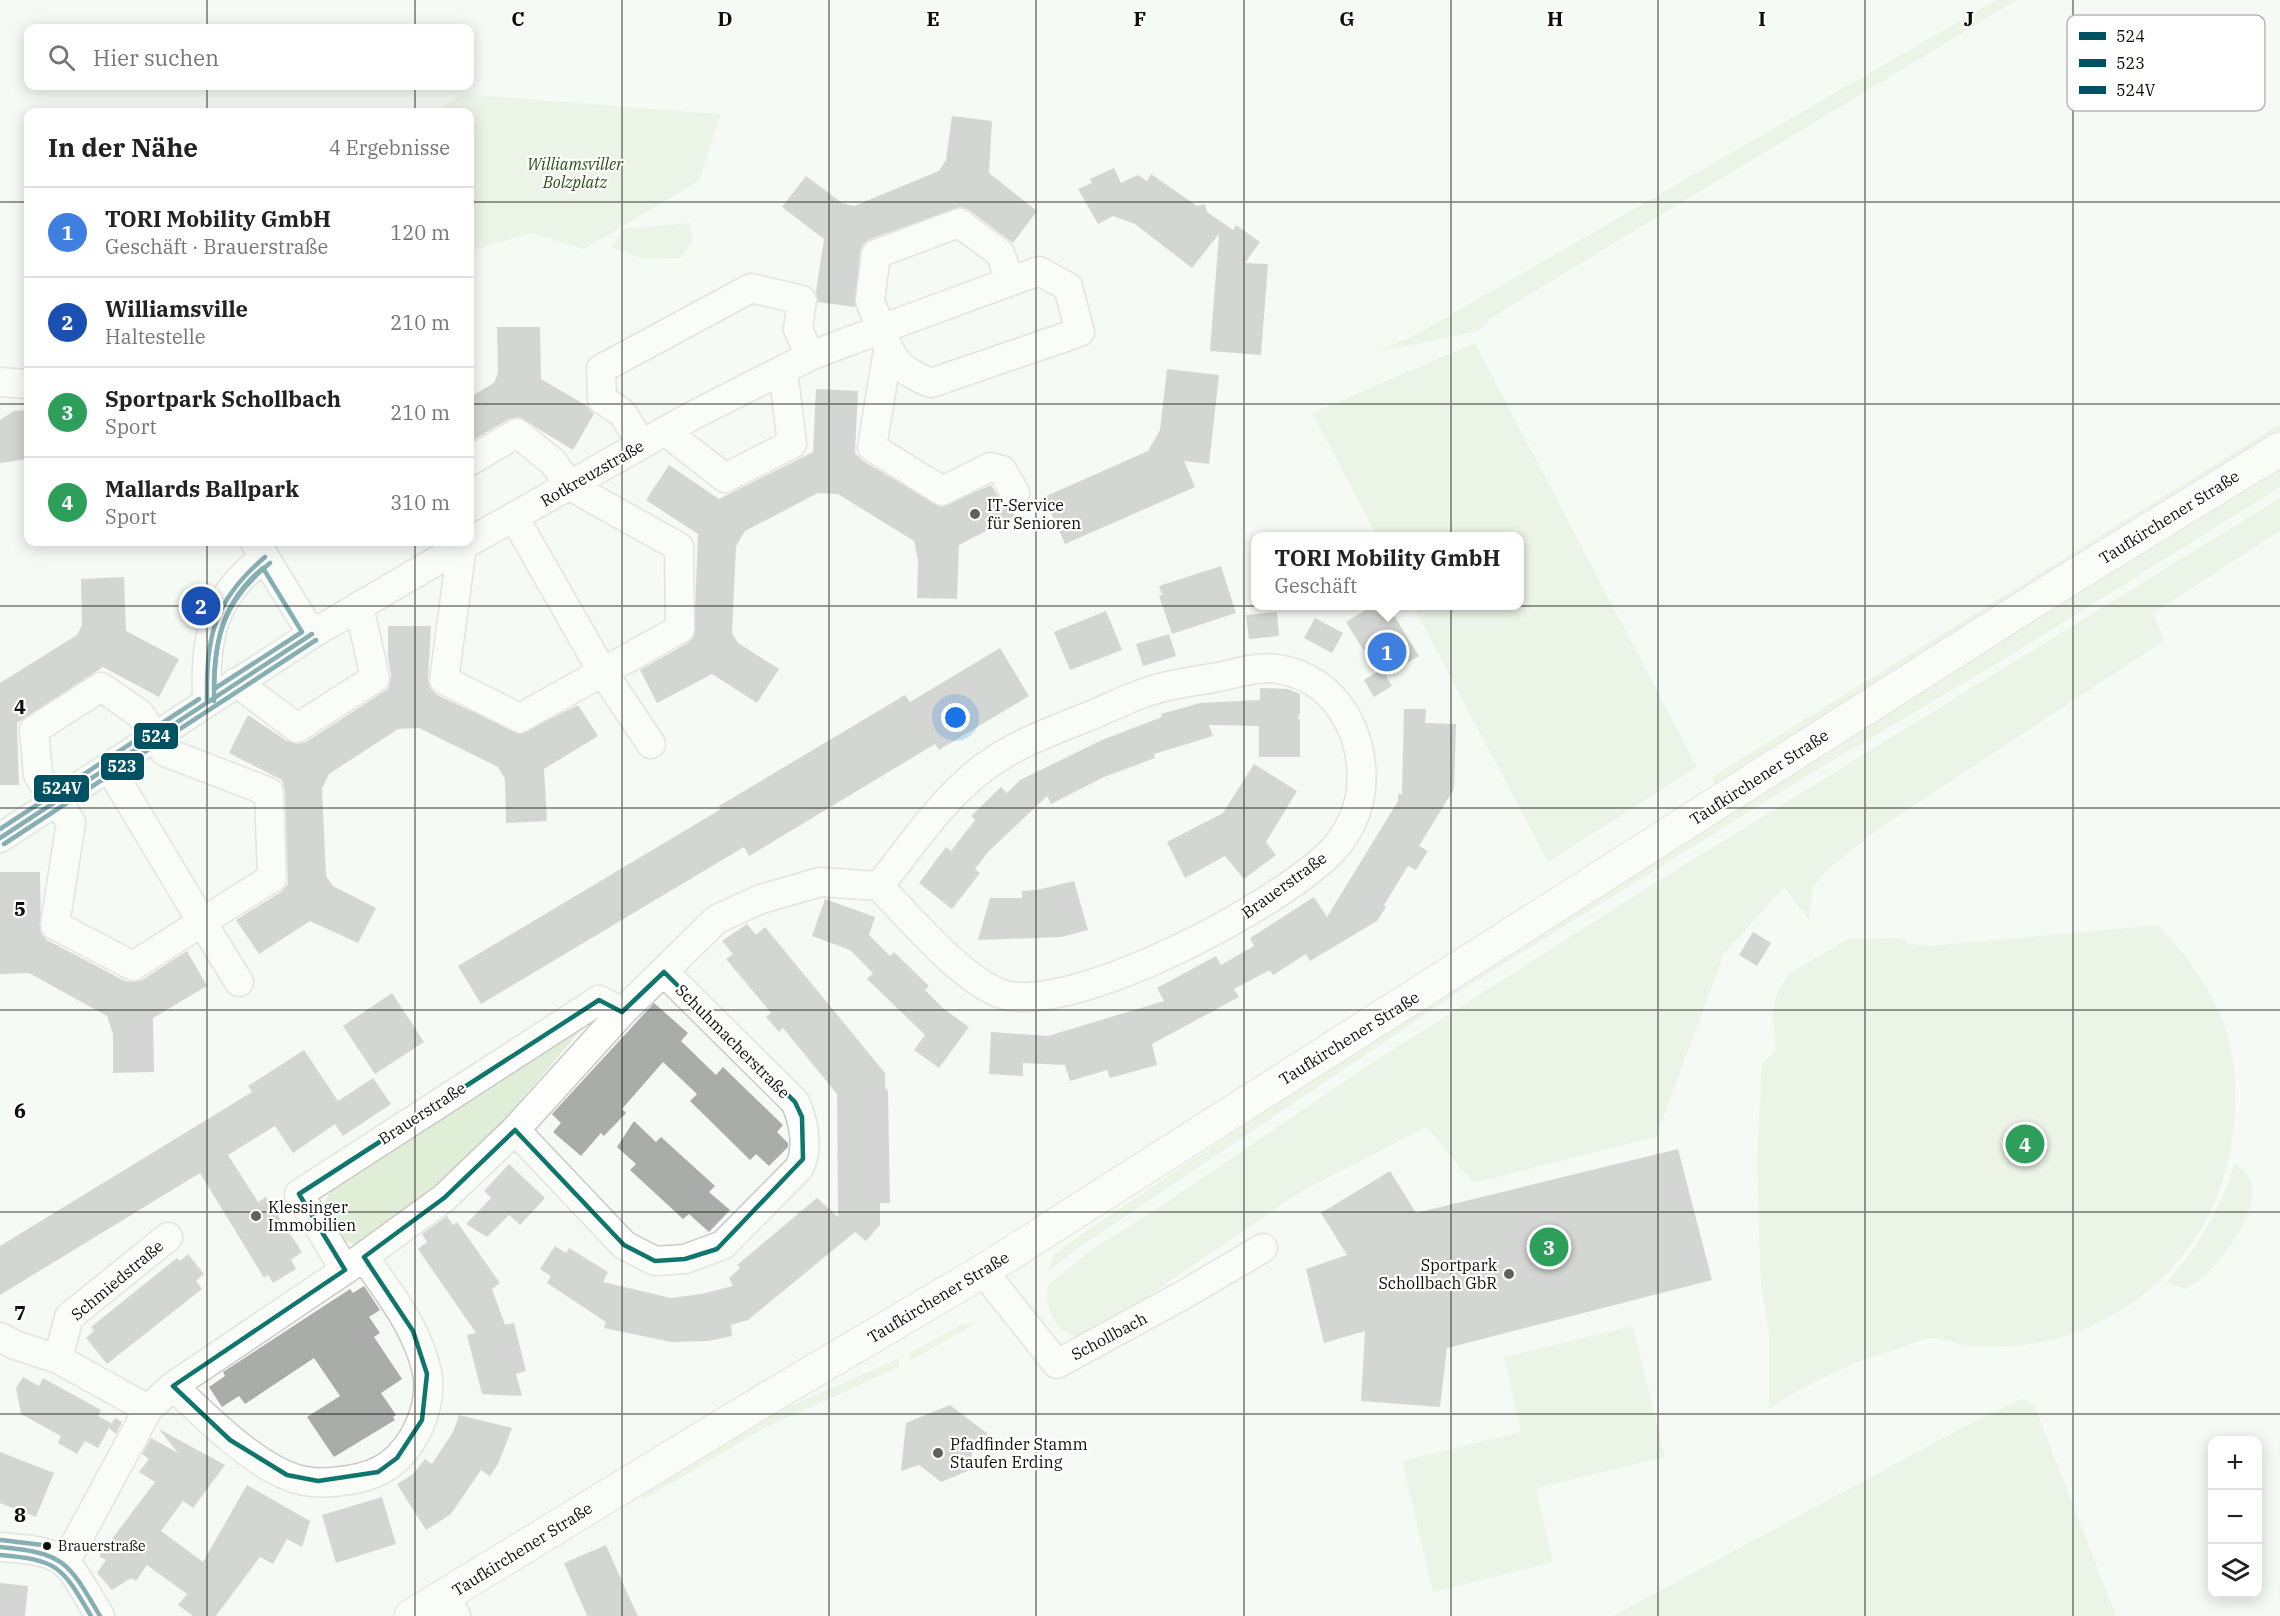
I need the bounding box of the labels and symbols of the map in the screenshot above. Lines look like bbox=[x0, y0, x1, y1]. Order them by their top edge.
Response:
text: C bbox=[511, 5, 525, 32]
text: D bbox=[717, 5, 733, 32]
text: E bbox=[926, 5, 940, 32]
text: F bbox=[1134, 5, 1146, 32]
text: G bbox=[1339, 5, 1355, 32]
text: H bbox=[1547, 5, 1563, 32]
text: I bbox=[1758, 5, 1766, 32]
text: J bbox=[1964, 5, 1974, 32]
legend bbox=[2067, 15, 2265, 111]
text: 524 bbox=[2116, 26, 2145, 46]
text: 523 bbox=[2116, 53, 2145, 73]
text: 524V bbox=[2116, 80, 2156, 100]
park label: Williamsviller Bolzplatz bbox=[527, 154, 624, 192]
street label: Rotkreuzstraße bbox=[537, 435, 647, 511]
street label: Taufkirchener Straße bbox=[2095, 466, 2243, 568]
place label: IT-Service für Senioren bbox=[987, 495, 1081, 533]
marker: IT-Service für Senioren bbox=[968, 507, 982, 521]
pin: 2 bbox=[182, 584, 220, 628]
pin: 1 bbox=[1368, 630, 1406, 674]
text: 4 bbox=[14, 693, 26, 720]
your location bbox=[941, 703, 970, 732]
line badge: 524 bbox=[133, 722, 179, 750]
street label: Taufkirchener Straße bbox=[1686, 725, 1832, 829]
text: 524 bbox=[142, 726, 171, 746]
line badge: 523 bbox=[100, 752, 145, 781]
text: 523 bbox=[108, 756, 136, 776]
line badge: 524V bbox=[33, 774, 90, 803]
text: 524V bbox=[42, 778, 82, 798]
street label: Brauerstraße bbox=[1238, 848, 1330, 922]
text: 5 bbox=[14, 895, 26, 922]
street label: Schuhmacherstraße bbox=[672, 980, 794, 1102]
street label: Taufkirchener Straße bbox=[1275, 987, 1423, 1089]
street label: Brauerstraße bbox=[375, 1077, 469, 1149]
text: 6 bbox=[14, 1097, 26, 1124]
pin: 4 bbox=[2006, 1122, 2044, 1166]
place label: Klessinger Immobilien bbox=[268, 1197, 356, 1235]
marker: Klessinger Immobilien bbox=[249, 1209, 263, 1223]
pin: 3 bbox=[1530, 1224, 1568, 1270]
street label: Schmiedstraße bbox=[67, 1236, 167, 1324]
street label: Taufkirchener Straße bbox=[864, 1247, 1012, 1347]
place label: Sportpark Schollbach GbR bbox=[1378, 1255, 1498, 1293]
marker: Sportpark Schollbach GbR bbox=[1502, 1267, 1516, 1281]
text: 7 bbox=[14, 1299, 26, 1326]
street label: Schollbach bbox=[1068, 1308, 1150, 1364]
place label: Pfadfinder Stamm Staufen Erding bbox=[950, 1434, 1088, 1472]
marker: Pfadfinder Stamm Staufen Erding bbox=[931, 1446, 945, 1460]
street label: Taufkirchener Straße bbox=[448, 1498, 596, 1600]
text: 8 bbox=[14, 1501, 26, 1528]
place label: Brauerstraße bbox=[58, 1537, 146, 1555]
marker: Brauerstraße bbox=[41, 1540, 53, 1552]

